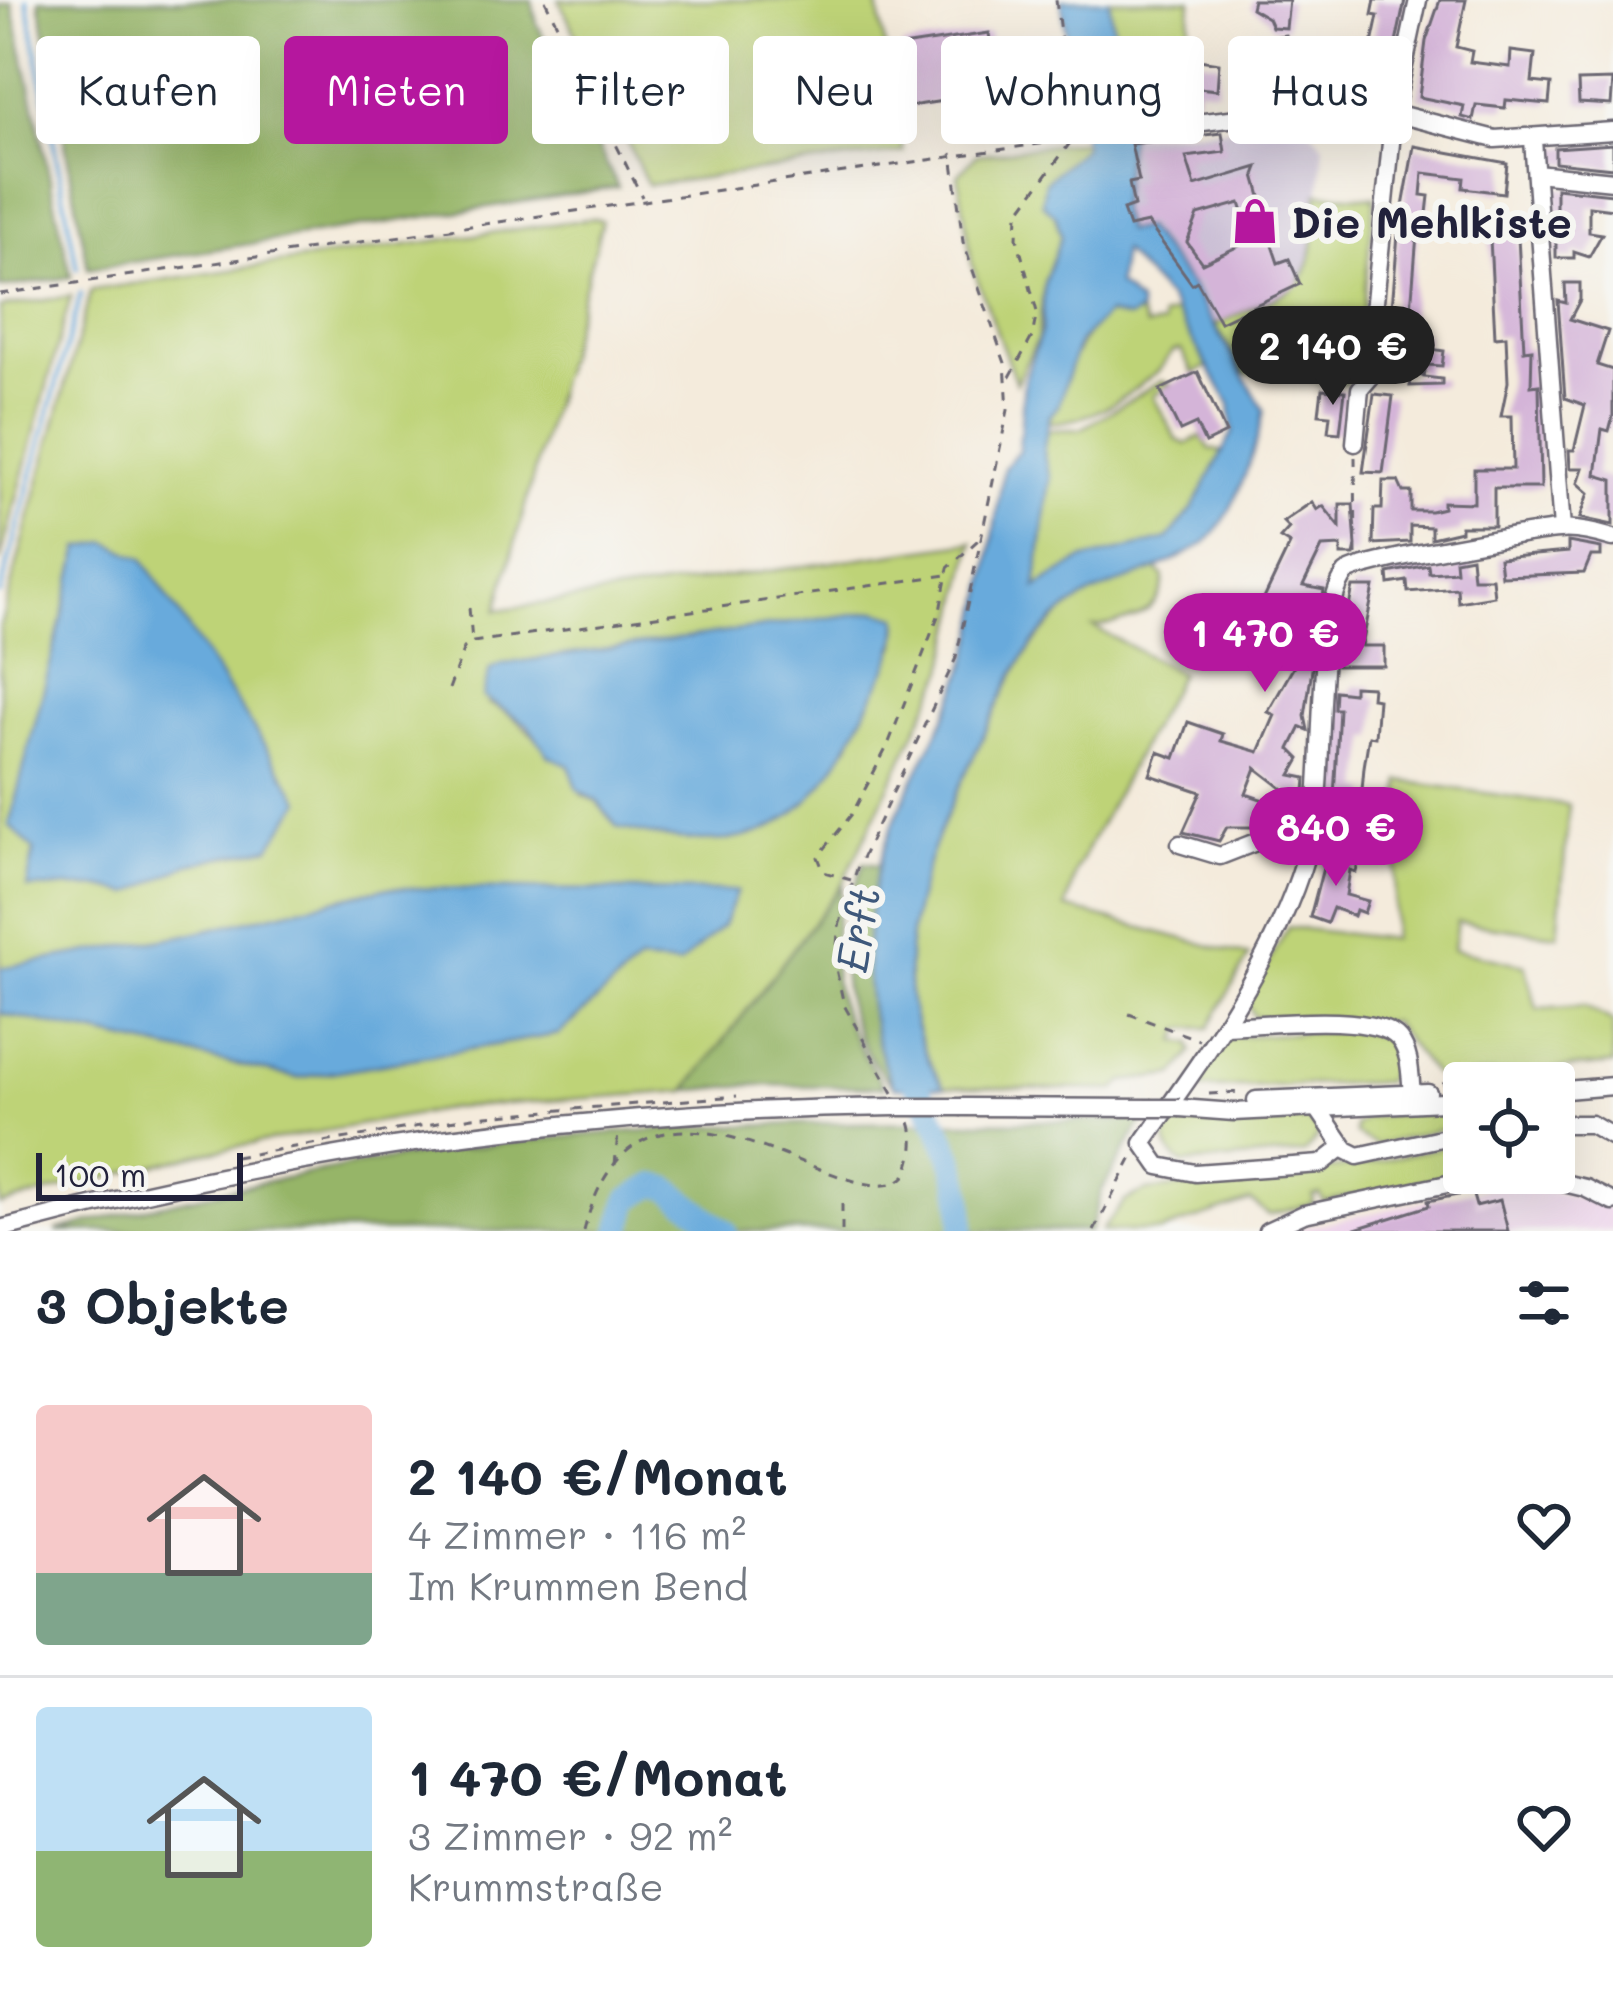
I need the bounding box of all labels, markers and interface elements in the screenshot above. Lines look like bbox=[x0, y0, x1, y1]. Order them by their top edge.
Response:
chip: Kaufen bbox=[36, 36, 260, 144]
chip: Mieten bbox=[284, 36, 508, 144]
chip: Filter bbox=[532, 36, 729, 144]
chip: Neu bbox=[753, 36, 917, 144]
chip: Wohnung bbox=[941, 36, 1204, 144]
chip: Haus bbox=[1228, 36, 1412, 144]
place label: Die Mehlkiste bbox=[1291, 194, 1572, 249]
shop icon: Die Mehlkiste bbox=[1230, 196, 1280, 246]
pin: 2 140 € bbox=[1222, 306, 1444, 408]
text: 2 140 € bbox=[1259, 319, 1407, 370]
pin: 1 470 € bbox=[1154, 593, 1376, 695]
text: 1 470 € bbox=[1191, 606, 1339, 657]
pin: 840 € bbox=[1252, 787, 1420, 889]
text: 840 € bbox=[1276, 800, 1396, 851]
water label: Erft bbox=[821, 882, 891, 976]
map controls bbox=[1443, 1062, 1575, 1194]
button: locate bbox=[1443, 1062, 1575, 1194]
scale bar bbox=[36, 1147, 243, 1200]
text: 100 m bbox=[54, 1152, 146, 1195]
text: 3 Objekte bbox=[36, 1270, 289, 1337]
icon: filters bbox=[1511, 1270, 1577, 1336]
text: 2 140 €/Monat bbox=[408, 1441, 788, 1508]
icon: home bbox=[132, 1453, 276, 1597]
icon: heart bbox=[1511, 1492, 1577, 1558]
text: 4 Zimmer · 116 m² bbox=[408, 1508, 746, 1559]
text: Im Krummen Bend bbox=[408, 1559, 748, 1610]
text: 1 470 €/Monat bbox=[408, 1742, 787, 1809]
icon: home bbox=[132, 1755, 276, 1899]
icon: heart bbox=[1511, 1794, 1577, 1860]
text: 3 Zimmer · 92 m² bbox=[408, 1809, 732, 1860]
text: Krummstraße bbox=[408, 1860, 664, 1911]

